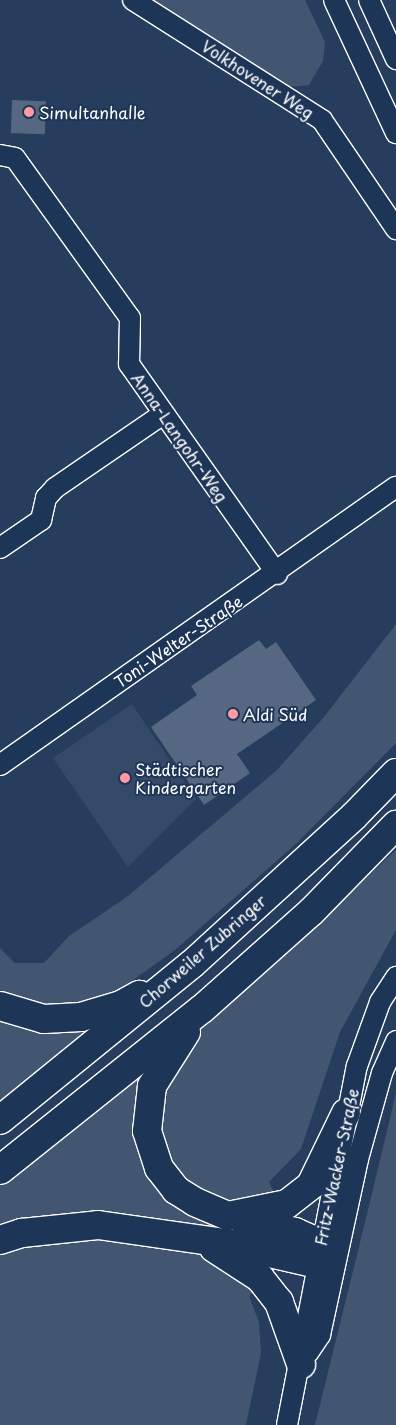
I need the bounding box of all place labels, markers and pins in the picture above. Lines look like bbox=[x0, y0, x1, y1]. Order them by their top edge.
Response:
place label: Simultanhalle bbox=[39, 102, 145, 122]
marker: Simultanhalle bbox=[23, 106, 35, 118]
place label: Aldi Süd bbox=[243, 704, 308, 724]
marker: Aldi Süd bbox=[227, 708, 239, 720]
place label: Städtischer Kindergarten bbox=[135, 759, 236, 797]
marker: Städtischer Kindergarten bbox=[119, 772, 131, 784]

